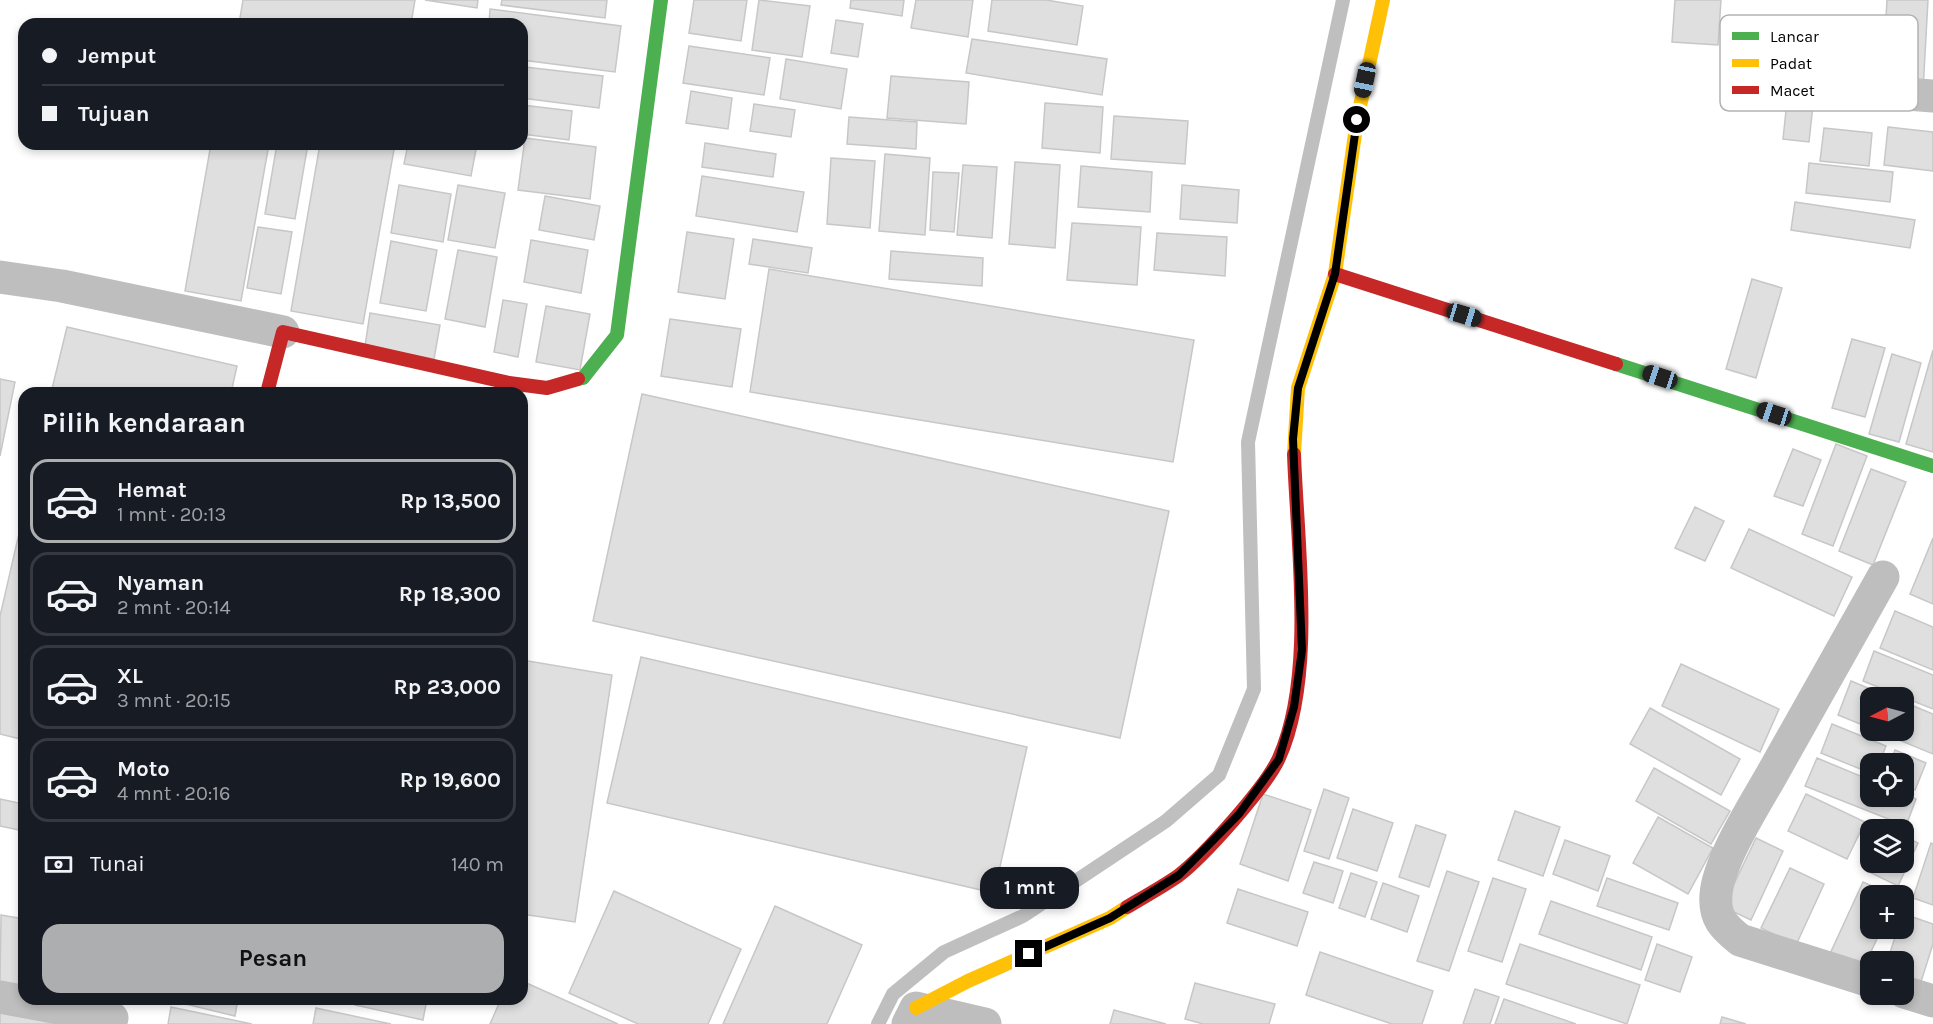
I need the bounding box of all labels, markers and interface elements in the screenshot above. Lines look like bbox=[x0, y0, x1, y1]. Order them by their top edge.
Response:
legend bbox=[1720, 15, 1918, 111]
text: Lancar bbox=[1770, 27, 1819, 46]
text: Jemput bbox=[78, 43, 156, 69]
text: Padat bbox=[1770, 54, 1812, 73]
car bbox=[1352, 61, 1378, 99]
text: Macet bbox=[1770, 81, 1815, 100]
text: Tujuan bbox=[78, 101, 149, 127]
route start bbox=[1343, 106, 1370, 133]
car bbox=[1444, 301, 1484, 329]
car bbox=[1640, 363, 1680, 391]
car bbox=[1754, 400, 1794, 428]
text: Pilih kendaraan bbox=[42, 407, 246, 439]
icon: car bbox=[45, 474, 99, 528]
text: Hemat bbox=[117, 477, 187, 503]
text: Rp 13,500 bbox=[400, 488, 501, 514]
text: 1 mnt · 20:13 bbox=[117, 503, 226, 526]
icon: car bbox=[45, 567, 99, 621]
text: Nyaman bbox=[117, 570, 204, 596]
text: Rp 18,300 bbox=[399, 581, 501, 607]
text: 2 mnt · 20:14 bbox=[117, 596, 231, 619]
icon: car bbox=[45, 660, 99, 714]
text: XL bbox=[117, 663, 143, 689]
text: Rp 23,000 bbox=[394, 674, 501, 700]
north arrow bbox=[1860, 687, 1914, 741]
map controls bbox=[1860, 687, 1914, 1005]
text: 3 mnt · 20:15 bbox=[117, 689, 231, 712]
icon: car bbox=[45, 753, 99, 807]
button: locate bbox=[1860, 753, 1914, 807]
text: Moto bbox=[117, 756, 170, 782]
text: Rp 19,600 bbox=[400, 767, 501, 793]
text: 4 mnt · 20:16 bbox=[117, 782, 230, 805]
button: layers bbox=[1860, 819, 1914, 873]
icon: cash bbox=[42, 848, 75, 881]
text: Tunai bbox=[90, 851, 145, 877]
text: 140 m bbox=[451, 853, 504, 876]
callout: 1 mnt bbox=[980, 867, 1078, 909]
text: 1 mnt bbox=[1004, 876, 1055, 899]
button: + bbox=[1860, 885, 1914, 939]
button: Pesan bbox=[42, 924, 504, 993]
route end bbox=[1015, 940, 1042, 967]
button: − bbox=[1860, 951, 1914, 1005]

